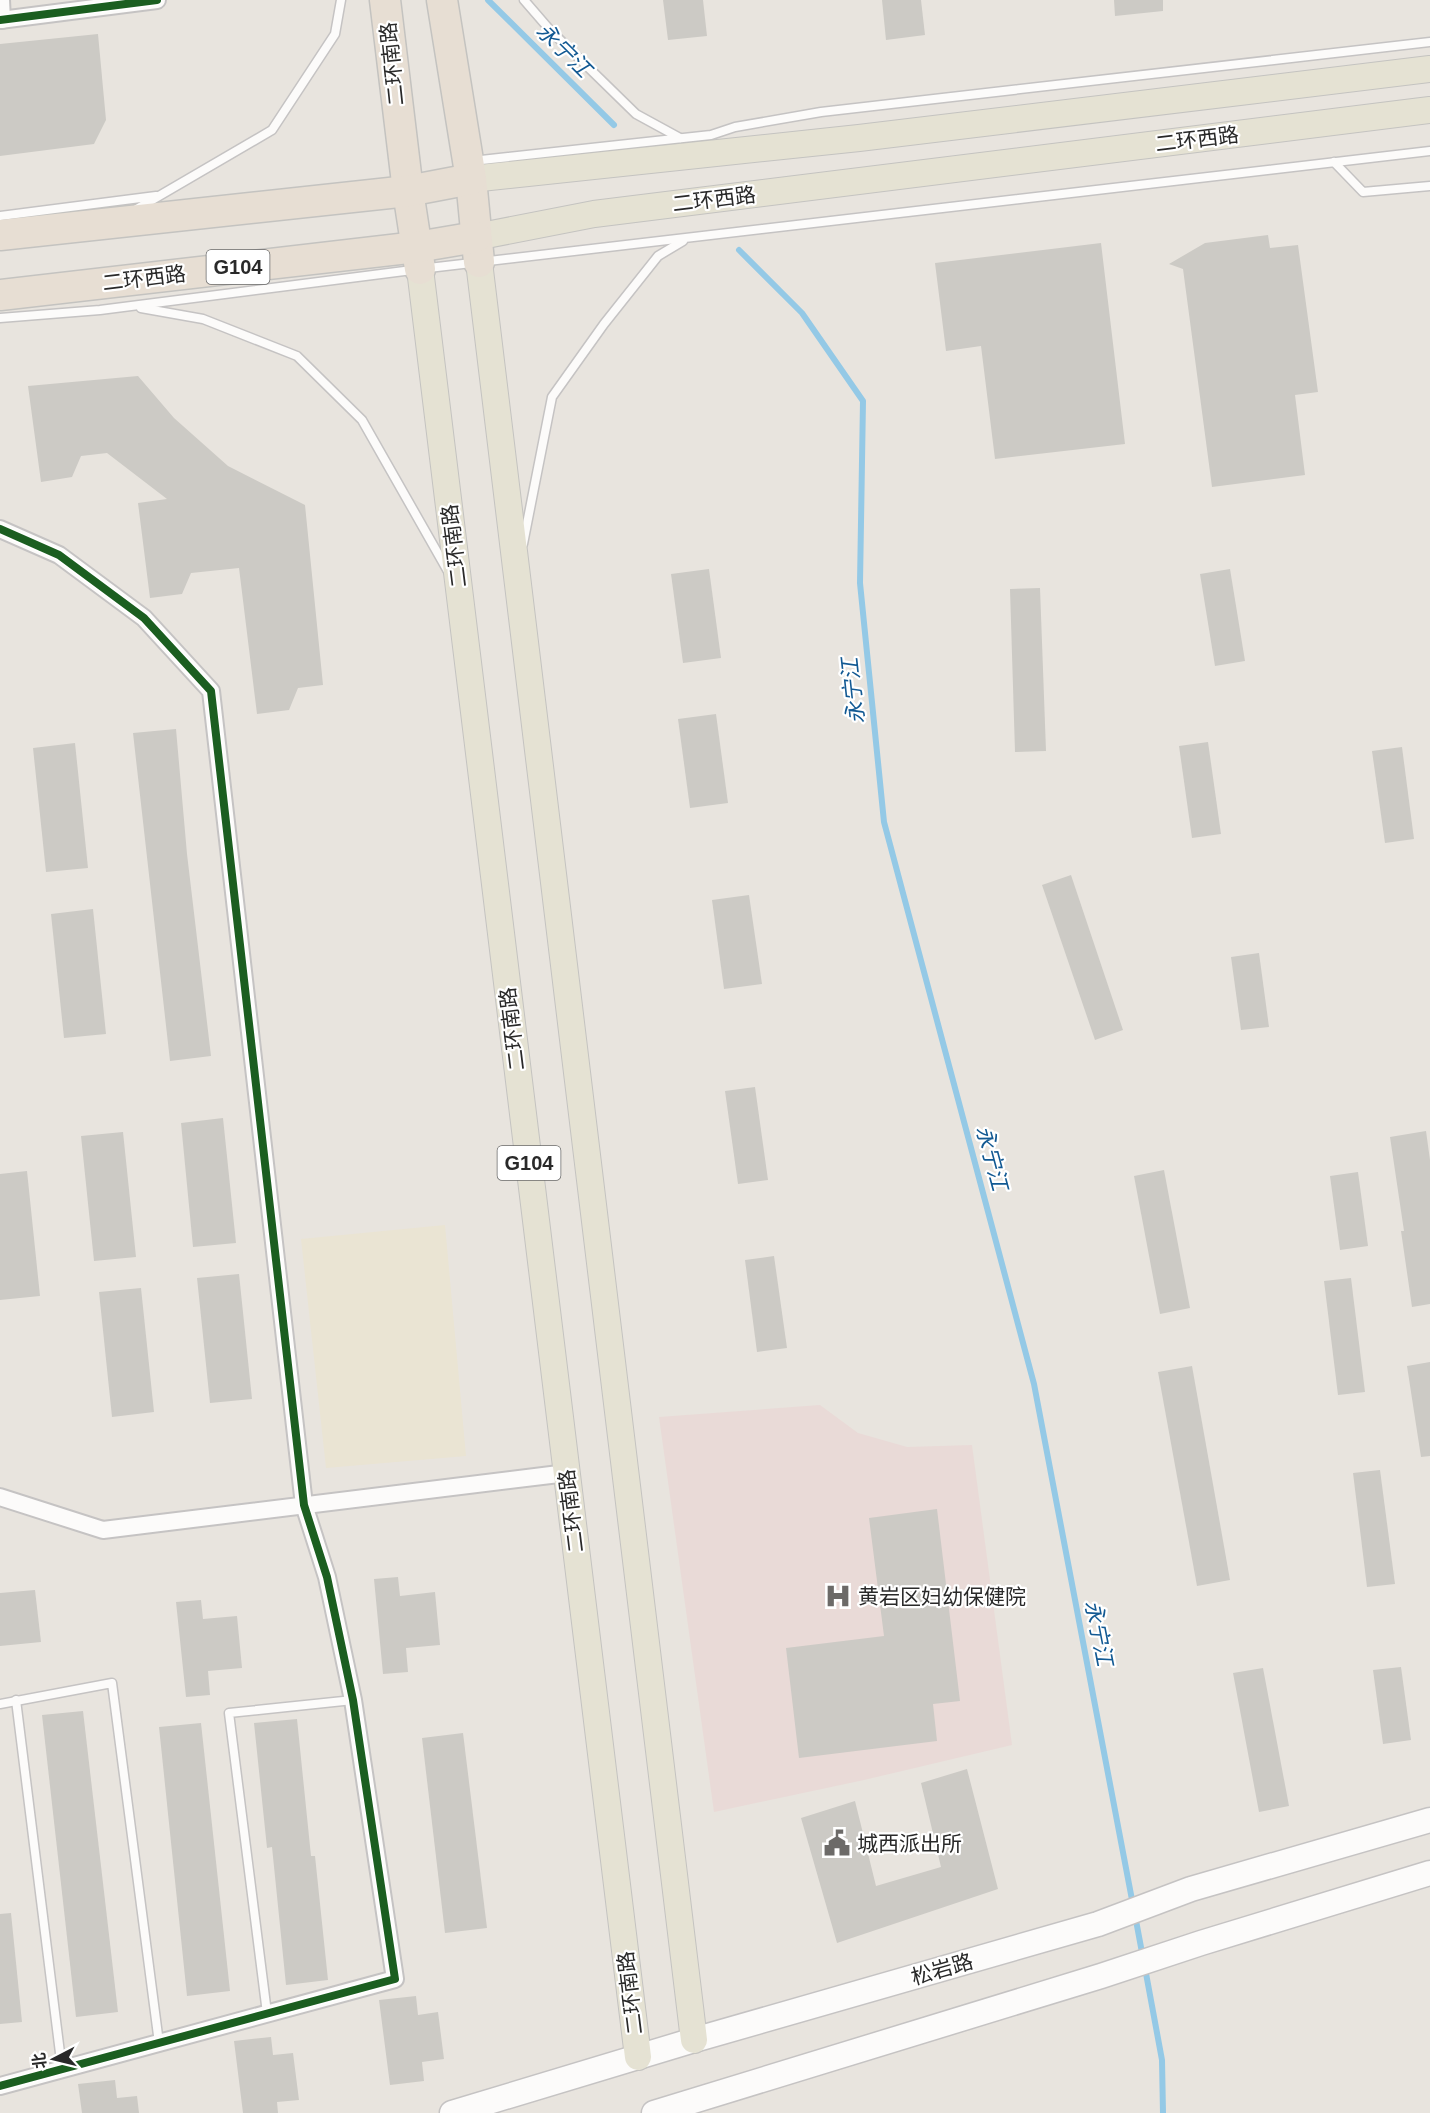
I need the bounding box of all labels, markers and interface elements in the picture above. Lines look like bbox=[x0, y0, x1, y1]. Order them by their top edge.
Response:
water label: 永宁江 bbox=[532, 18, 598, 84]
street label: 二环南路 bbox=[376, 21, 408, 107]
street label: 二环西路 bbox=[1154, 122, 1240, 156]
street label: 二环西路 bbox=[671, 182, 757, 216]
road number: G104 bbox=[206, 250, 270, 284]
street label: 二环西路 bbox=[101, 261, 187, 295]
street label: 二环南路 bbox=[437, 503, 471, 589]
water label: 永宁江 bbox=[837, 655, 869, 725]
street label: 二环南路 bbox=[495, 986, 529, 1072]
water label: 永宁江 bbox=[971, 1123, 1013, 1195]
road number: G104 bbox=[498, 1146, 560, 1180]
street label: 二环南路 bbox=[554, 1468, 588, 1554]
hospital icon: 黄岩区妇幼保健院 bbox=[823, 1581, 853, 1611]
place label: 黄岩区妇幼保健院 bbox=[858, 1585, 1026, 1608]
water label: 永宁江 bbox=[1080, 1598, 1118, 1670]
public building icon: 城西派出所 bbox=[822, 1828, 852, 1858]
place label: 城西派出所 bbox=[857, 1832, 962, 1855]
street label: 松岩路 bbox=[909, 1949, 975, 1989]
street label: 二环南路 bbox=[613, 1950, 647, 2036]
north arrow bbox=[24, 2029, 84, 2089]
text: 北 bbox=[30, 2052, 49, 2070]

